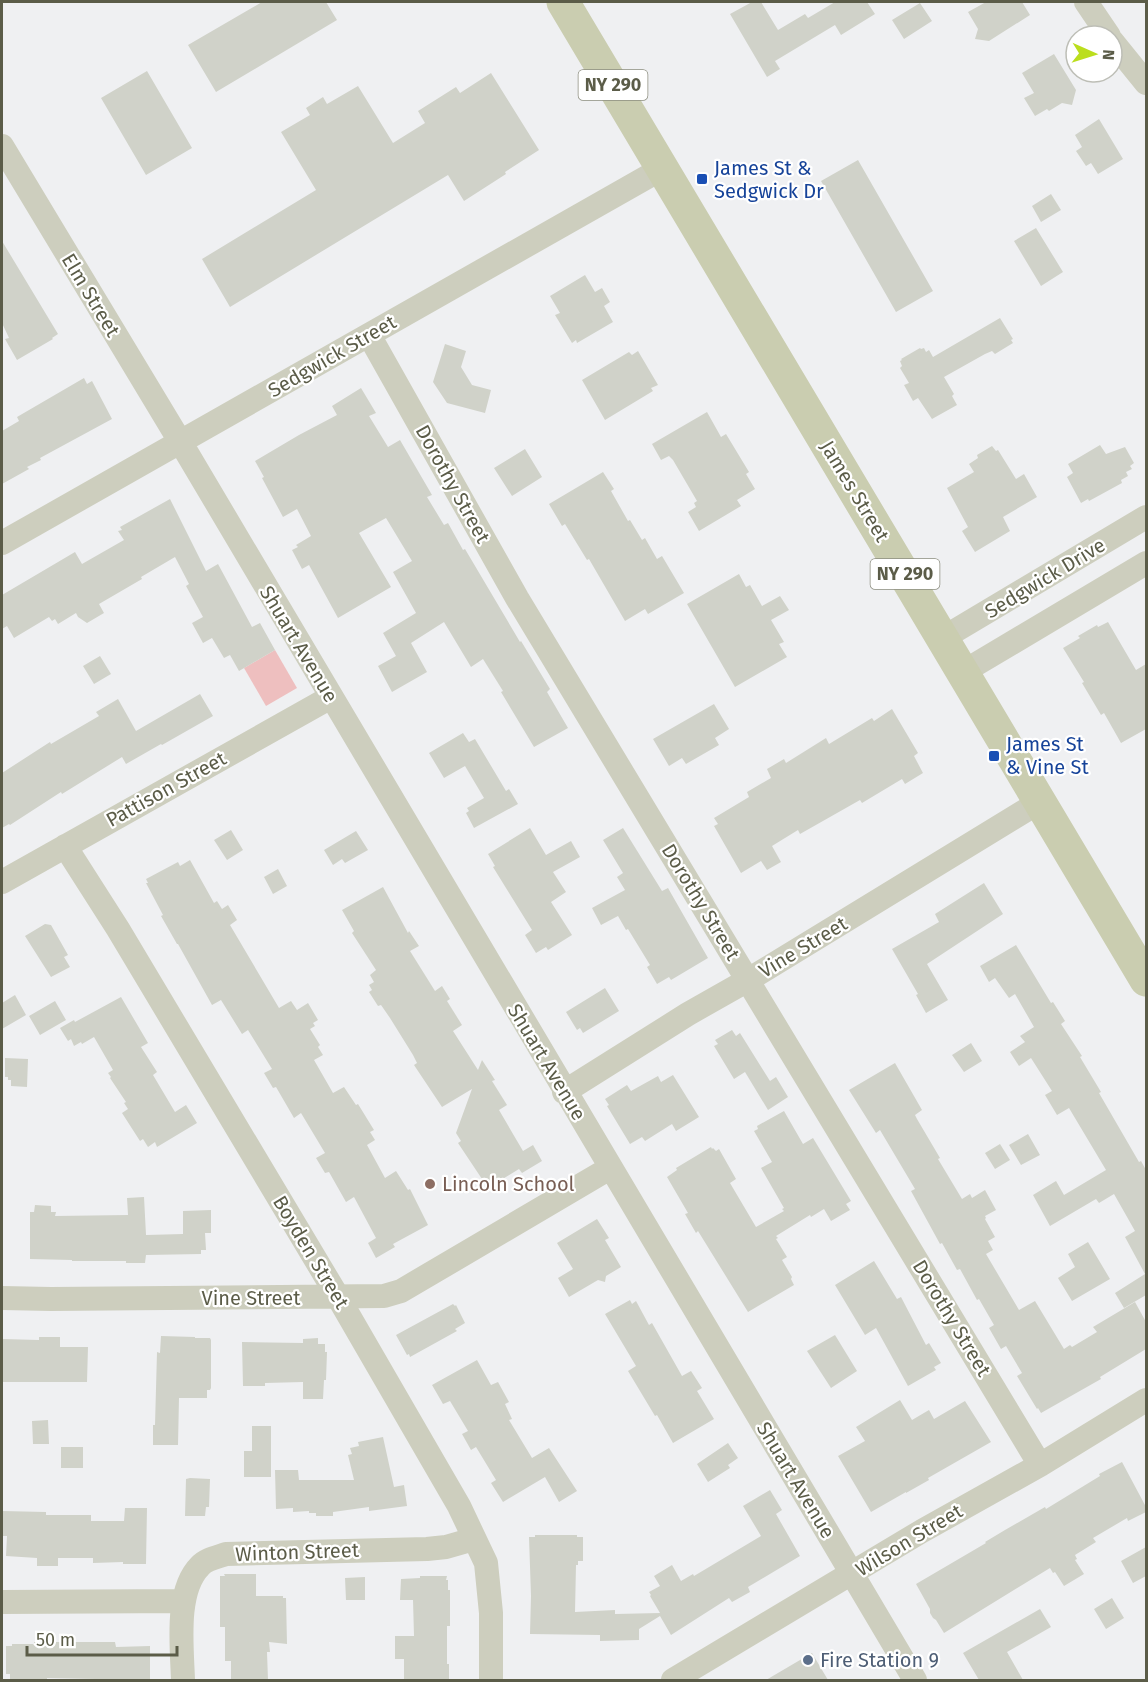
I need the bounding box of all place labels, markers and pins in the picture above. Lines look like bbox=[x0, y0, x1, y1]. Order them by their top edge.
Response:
place label: James St & Sedgwick Dr bbox=[714, 156, 824, 203]
marker: James St & Sedgwick Dr bbox=[695, 172, 709, 186]
place label: James St & Vine St bbox=[1006, 732, 1089, 779]
marker: James St & Vine St bbox=[987, 749, 1001, 763]
place label: Lincoln School bbox=[442, 1172, 575, 1196]
marker: Lincoln School bbox=[423, 1177, 437, 1191]
place label: Fire Station 9 bbox=[820, 1648, 939, 1672]
marker: Fire Station 9 bbox=[801, 1653, 815, 1667]

